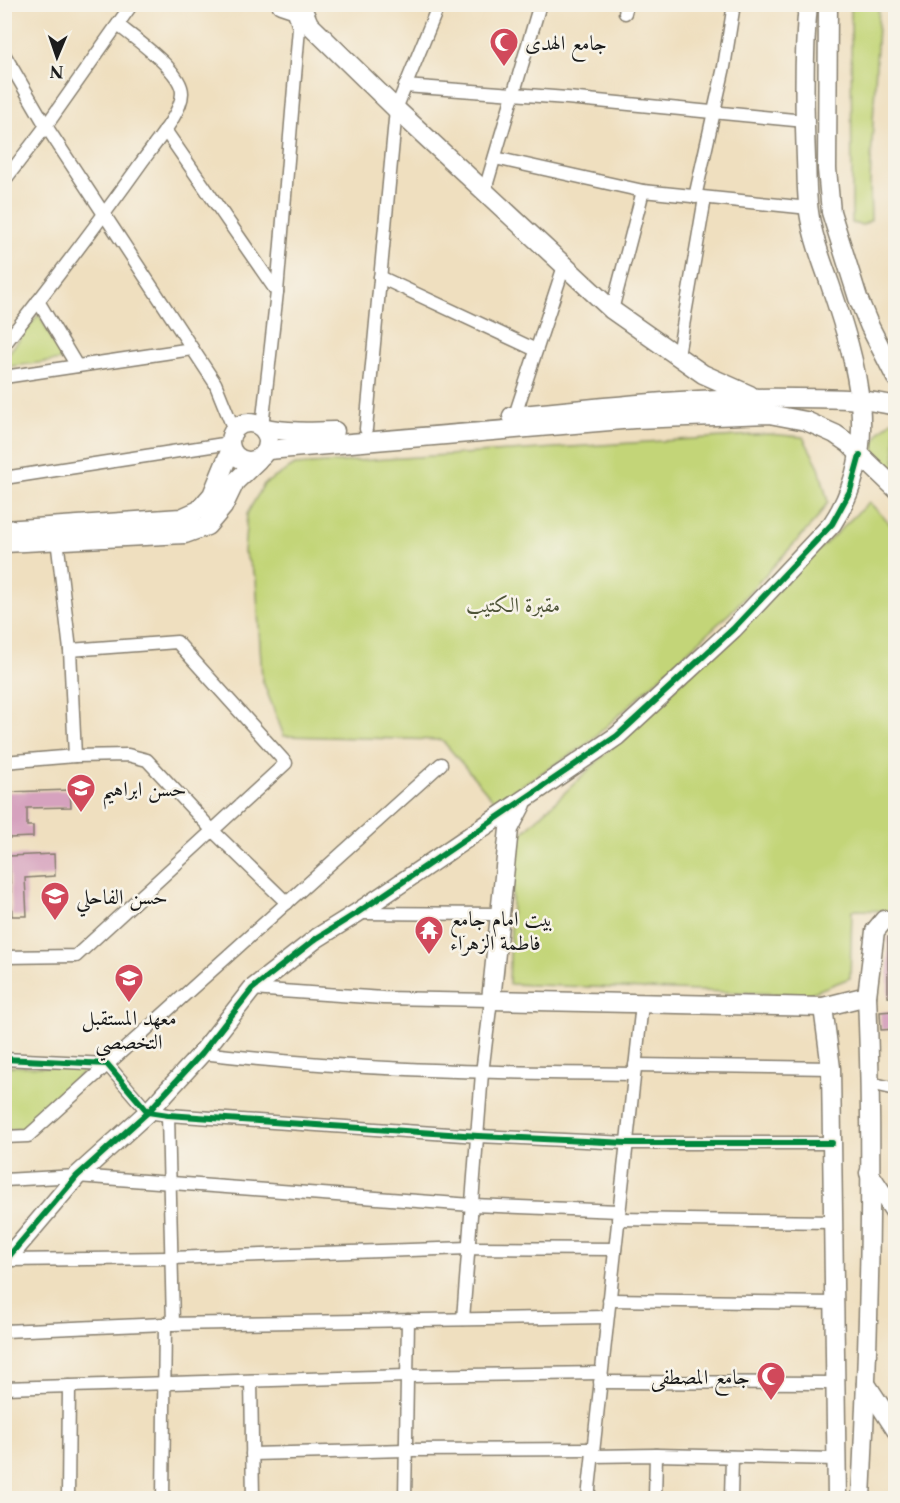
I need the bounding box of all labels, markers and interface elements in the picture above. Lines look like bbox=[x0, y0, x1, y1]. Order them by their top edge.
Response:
mosque icon: جامع الهدى bbox=[488, 26, 520, 68]
north arrow bbox=[27, 27, 87, 87]
place label: جامع الهدى bbox=[525, 30, 607, 62]
text: N bbox=[49, 62, 64, 82]
park label: مقبرة الكتيب bbox=[466, 592, 560, 619]
school or university icon: حسن ابراهيم bbox=[65, 772, 97, 814]
place label: حسن ابراهيم bbox=[102, 776, 187, 810]
school or university icon: حسن الفاحلي bbox=[39, 880, 71, 922]
place label: حسن الفاحلي bbox=[76, 884, 168, 917]
place label: بيت امام جامع فاطمة الزهراء bbox=[450, 906, 553, 956]
temple icon: بيت امام جامع فاطمة الزهراء bbox=[413, 914, 445, 956]
school or university icon: معهد المستقبل التخصصي bbox=[113, 962, 145, 1004]
place label: معهد المستقبل التخصصي bbox=[81, 1005, 177, 1062]
mosque icon: جامع المصطفى bbox=[755, 1360, 787, 1402]
place label: جامع المصطفى bbox=[651, 1364, 750, 1396]

